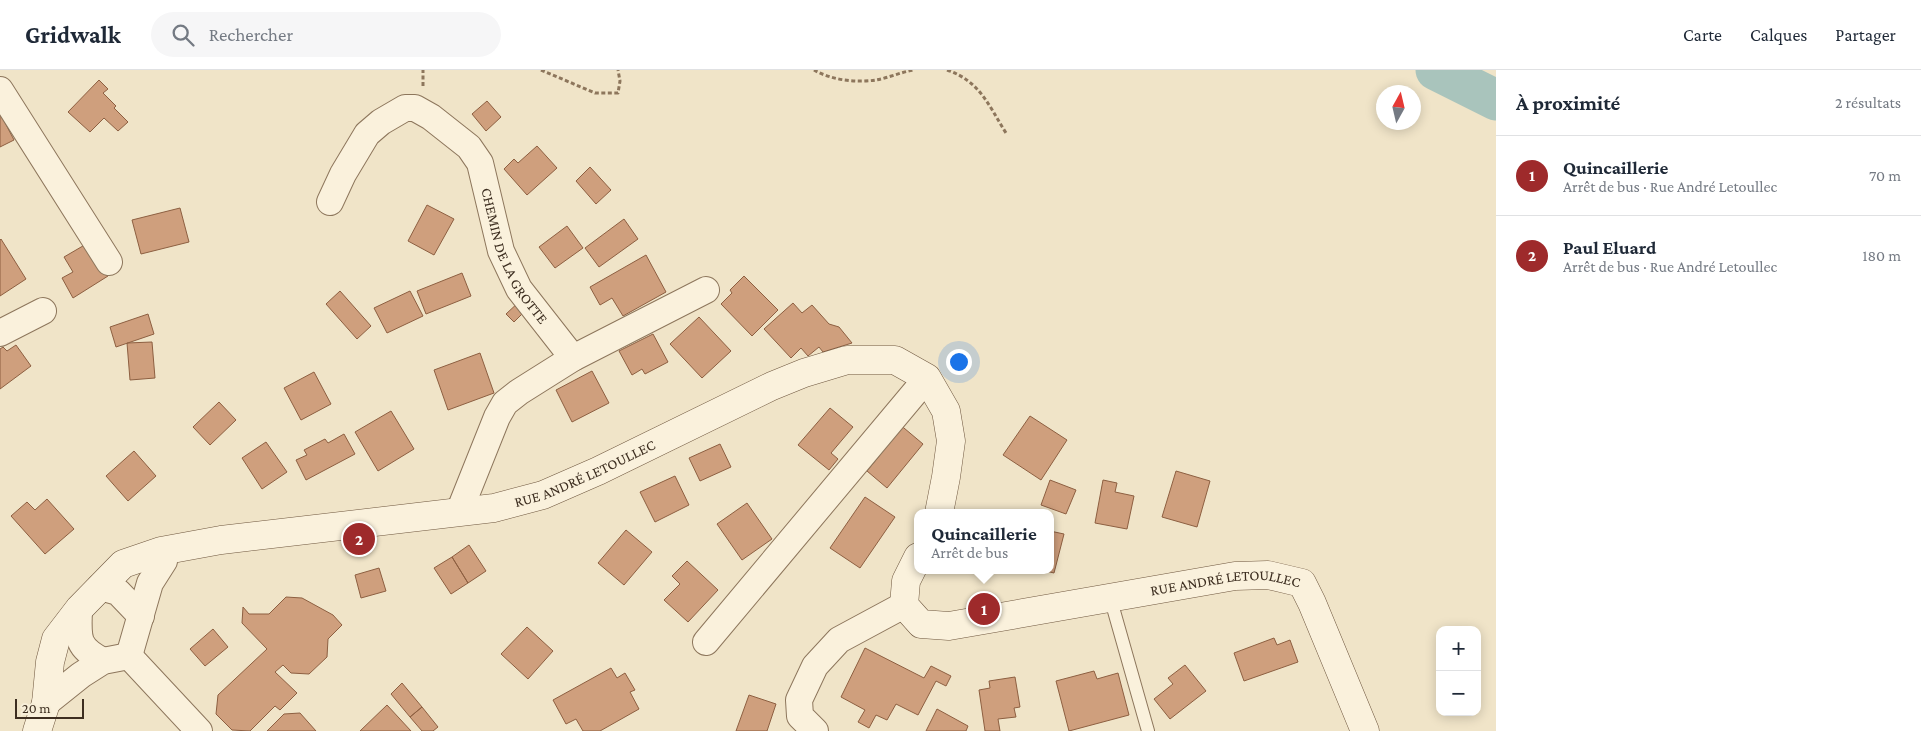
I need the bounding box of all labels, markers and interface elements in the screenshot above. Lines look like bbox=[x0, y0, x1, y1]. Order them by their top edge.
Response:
search box bbox=[151, 12, 501, 57]
text: Gridwalk bbox=[25, 21, 121, 48]
icon: search bbox=[169, 21, 197, 49]
text: Rechercher bbox=[209, 24, 293, 45]
text: Carte bbox=[1683, 25, 1722, 45]
text: Calques bbox=[1750, 25, 1807, 45]
text: Partager bbox=[1835, 25, 1896, 45]
north arrow bbox=[1376, 85, 1421, 130]
text: À proximité bbox=[1516, 91, 1620, 115]
text: 2 résultats bbox=[1835, 94, 1901, 111]
text: Quincaillerie bbox=[1563, 157, 1668, 178]
text: 1 bbox=[1529, 167, 1535, 184]
text: 70 m bbox=[1869, 167, 1901, 184]
text: Arrêt de bus · Rue André Letoullec bbox=[1563, 178, 1777, 195]
street label: CHEMIN DE LA GROTTE bbox=[478, 186, 551, 327]
text: Paul Eluard bbox=[1563, 237, 1656, 258]
text: 2 bbox=[1528, 247, 1536, 264]
text: 180 m bbox=[1862, 247, 1901, 264]
text: Arrêt de bus · Rue André Letoullec bbox=[1563, 258, 1777, 275]
your location bbox=[946, 349, 972, 375]
street label: RUE ANDRÉ LETOULLEC bbox=[513, 436, 658, 510]
popup bbox=[914, 509, 1054, 574]
pin: 2 bbox=[343, 520, 375, 558]
text: Quincaillerie bbox=[931, 523, 1037, 544]
text: Arrêt de bus bbox=[931, 544, 1008, 561]
street label: RUE ANDRÉ LETOULLEC bbox=[1149, 567, 1302, 599]
pin: 1 bbox=[968, 590, 1000, 628]
map controls bbox=[1436, 626, 1481, 716]
button: + bbox=[1436, 626, 1481, 671]
button: − bbox=[1436, 671, 1481, 716]
scale bar bbox=[15, 696, 84, 719]
text: 20 m bbox=[22, 700, 50, 716]

